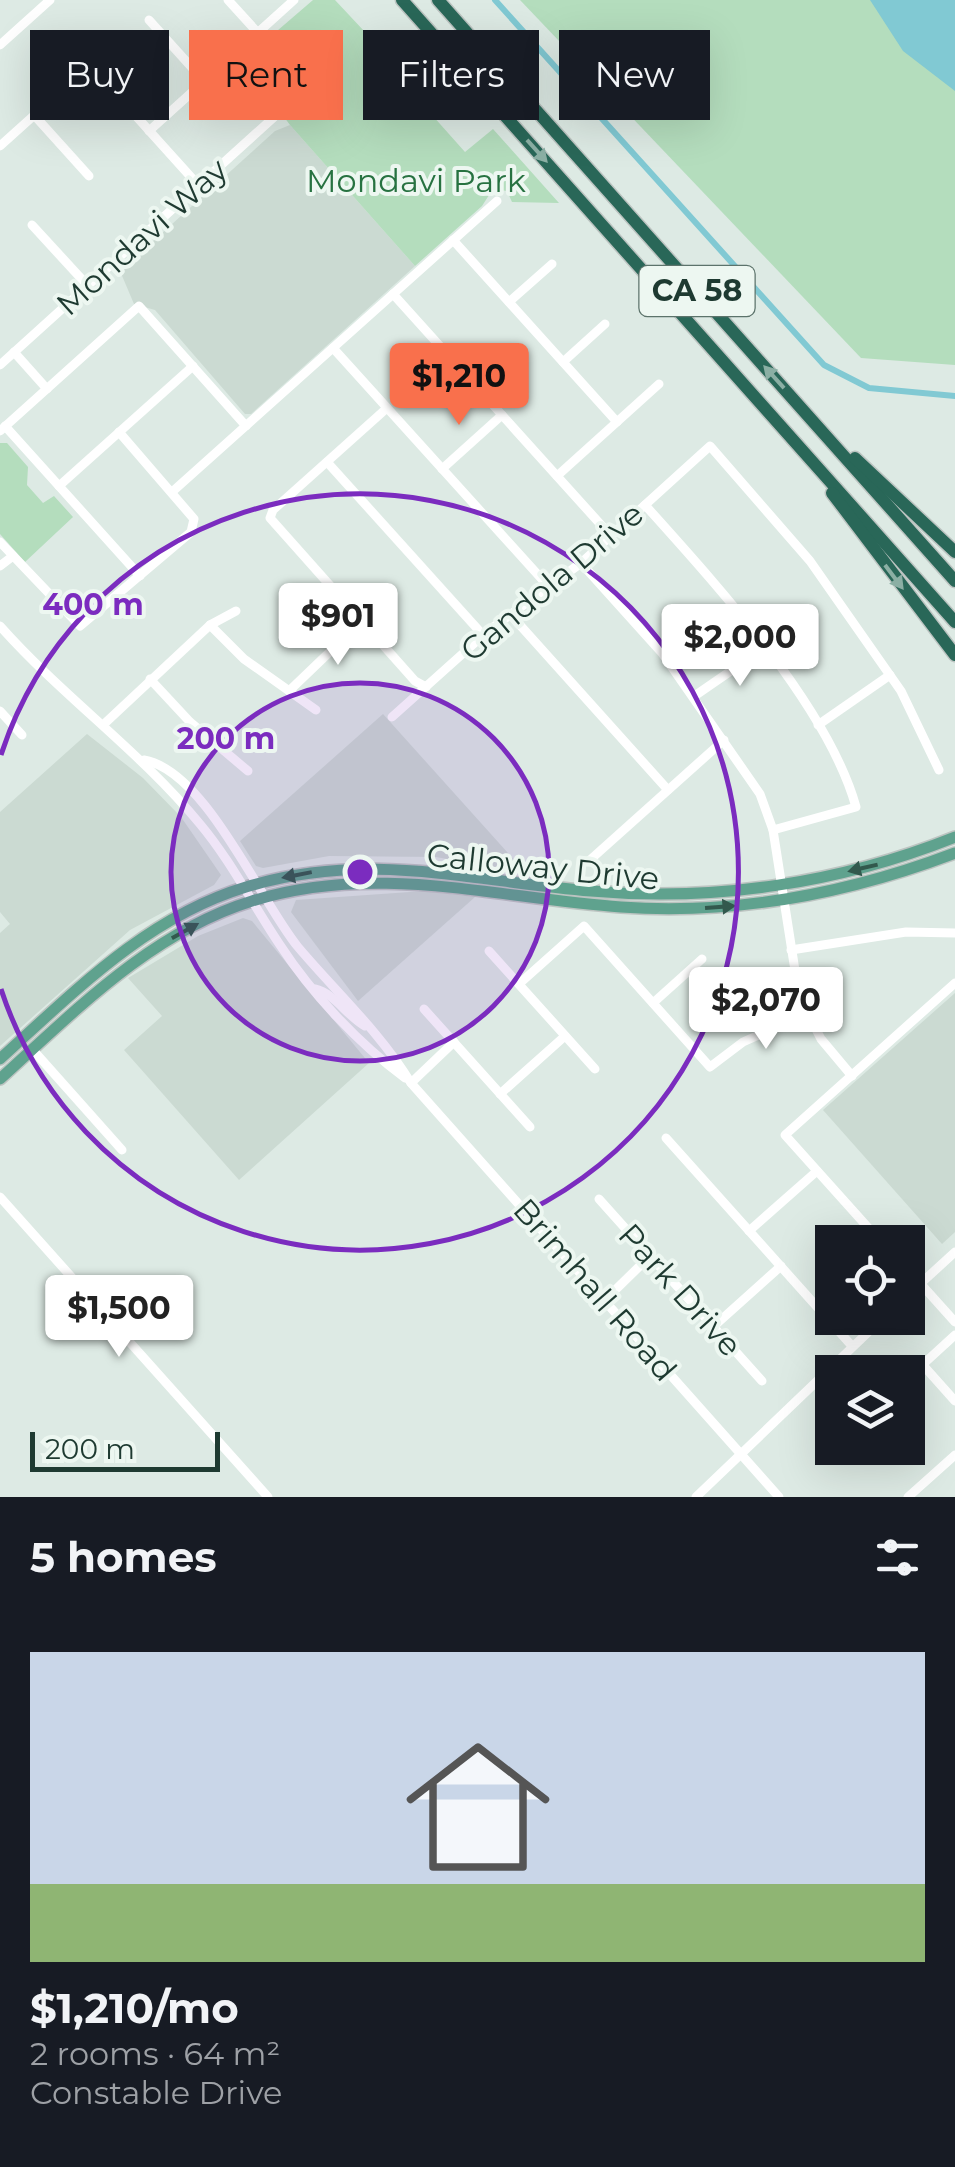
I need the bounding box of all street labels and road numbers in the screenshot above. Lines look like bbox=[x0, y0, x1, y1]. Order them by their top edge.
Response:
street label: Mondavi Way bbox=[48, 149, 236, 323]
road number: CA 58 bbox=[640, 266, 754, 316]
street label: Gandola Drive bbox=[452, 494, 651, 669]
street label: Calloway Drive bbox=[425, 835, 661, 898]
street label: Brimhall Road bbox=[506, 1190, 685, 1389]
street label: Park Drive bbox=[611, 1215, 750, 1364]

